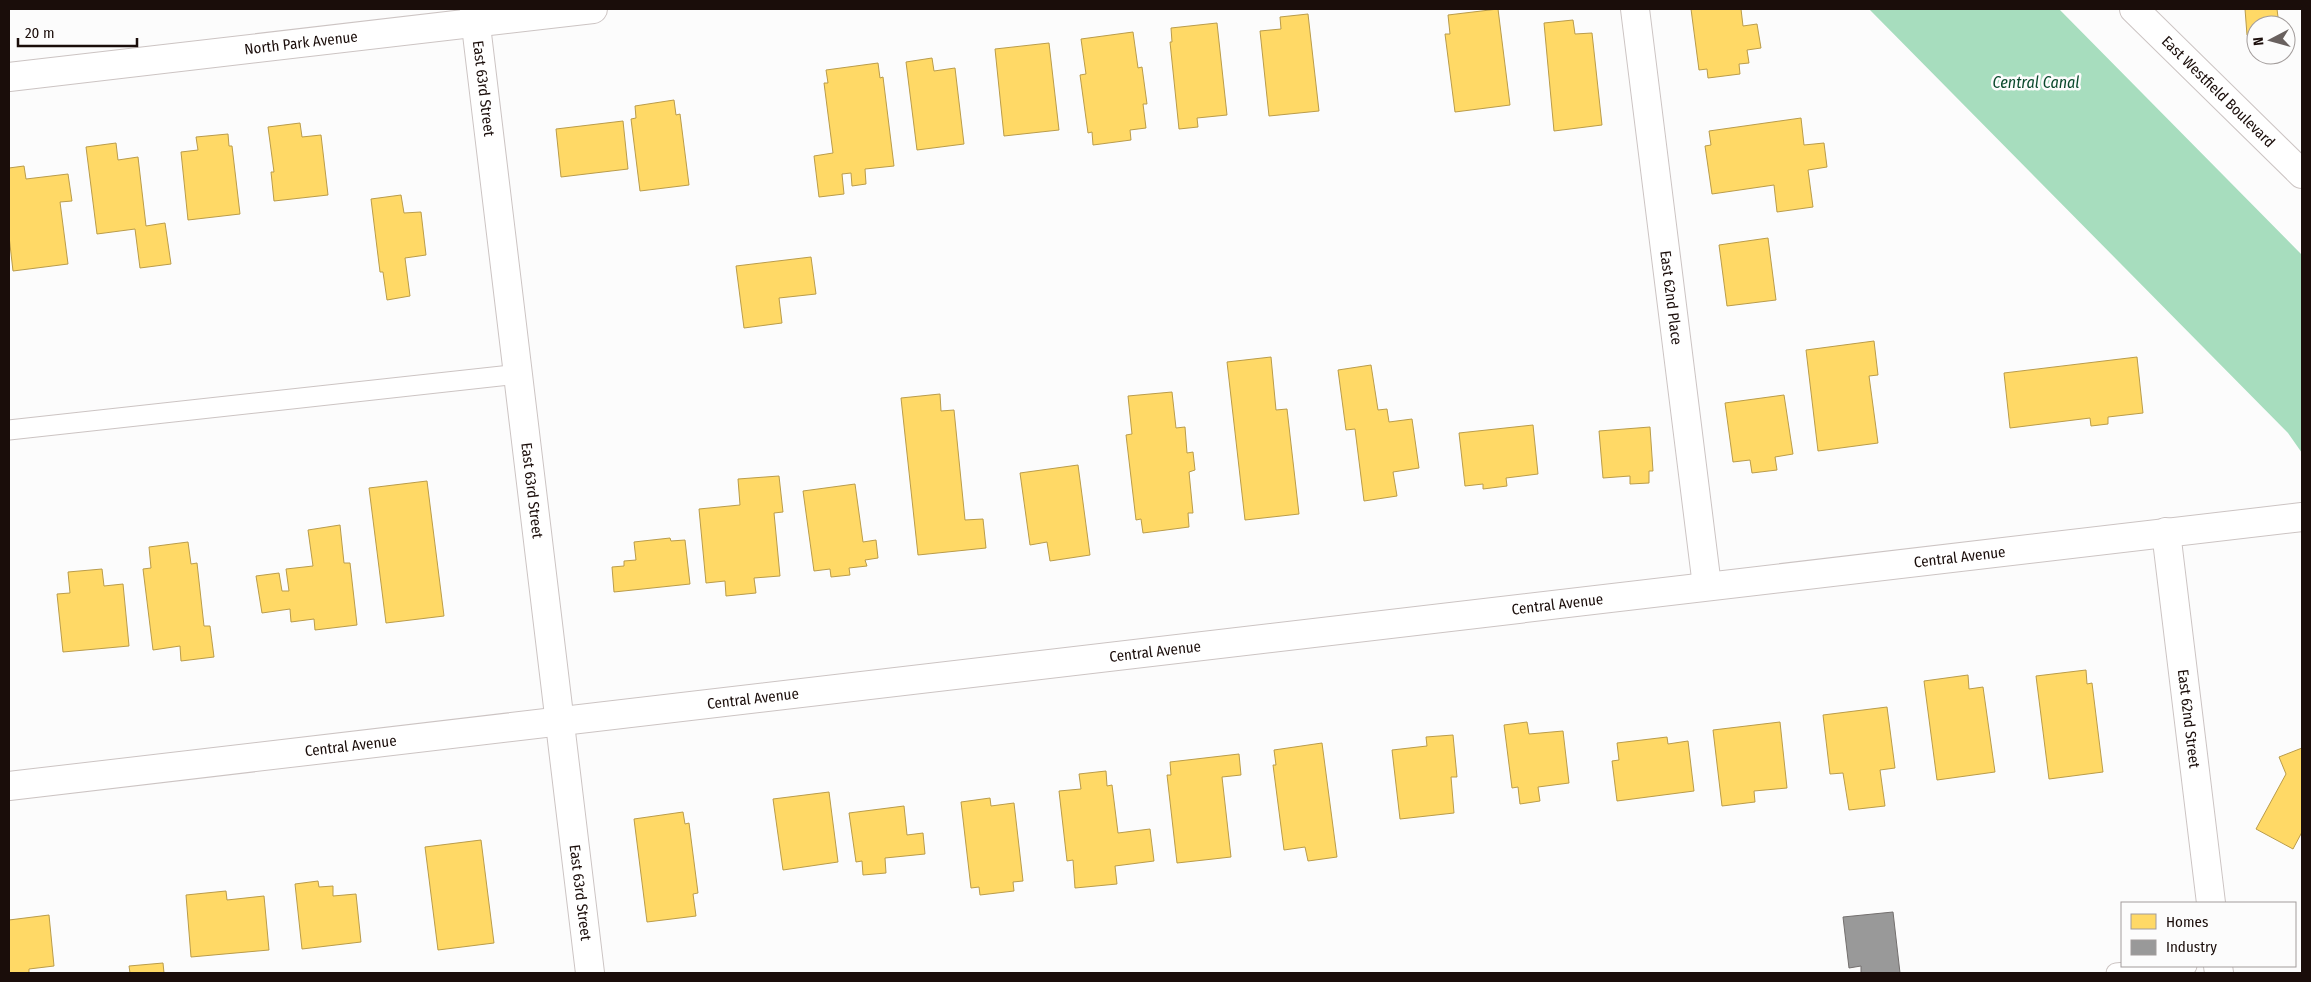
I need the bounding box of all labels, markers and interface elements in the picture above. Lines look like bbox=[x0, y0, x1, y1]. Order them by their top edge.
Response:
scale bar bbox=[18, 15, 136, 47]
north arrow bbox=[2246, 15, 2296, 65]
text: 20 m bbox=[25, 24, 55, 42]
street label: North Park Avenue bbox=[243, 27, 359, 59]
street label: East Westfield Boulevard bbox=[2158, 32, 2279, 151]
text: N bbox=[2250, 36, 2267, 46]
street label: East 63rd Street bbox=[469, 40, 498, 137]
water label: Central Canal bbox=[1992, 73, 2080, 92]
street label: East 62nd Place bbox=[1656, 250, 1686, 346]
street label: East 63rd Street bbox=[517, 442, 547, 540]
street label: Central Avenue bbox=[1913, 543, 2006, 571]
street label: Central Avenue bbox=[1511, 590, 1604, 619]
street label: Central Avenue bbox=[1108, 637, 1202, 666]
street label: East 62nd Street bbox=[2174, 668, 2204, 769]
street label: Central Avenue bbox=[706, 684, 800, 713]
street label: Central Avenue bbox=[304, 732, 397, 760]
street label: East 63rd Street bbox=[566, 844, 595, 942]
legend bbox=[2121, 902, 2296, 967]
text: Homes bbox=[2166, 913, 2208, 931]
text: Industry bbox=[2166, 938, 2217, 956]

